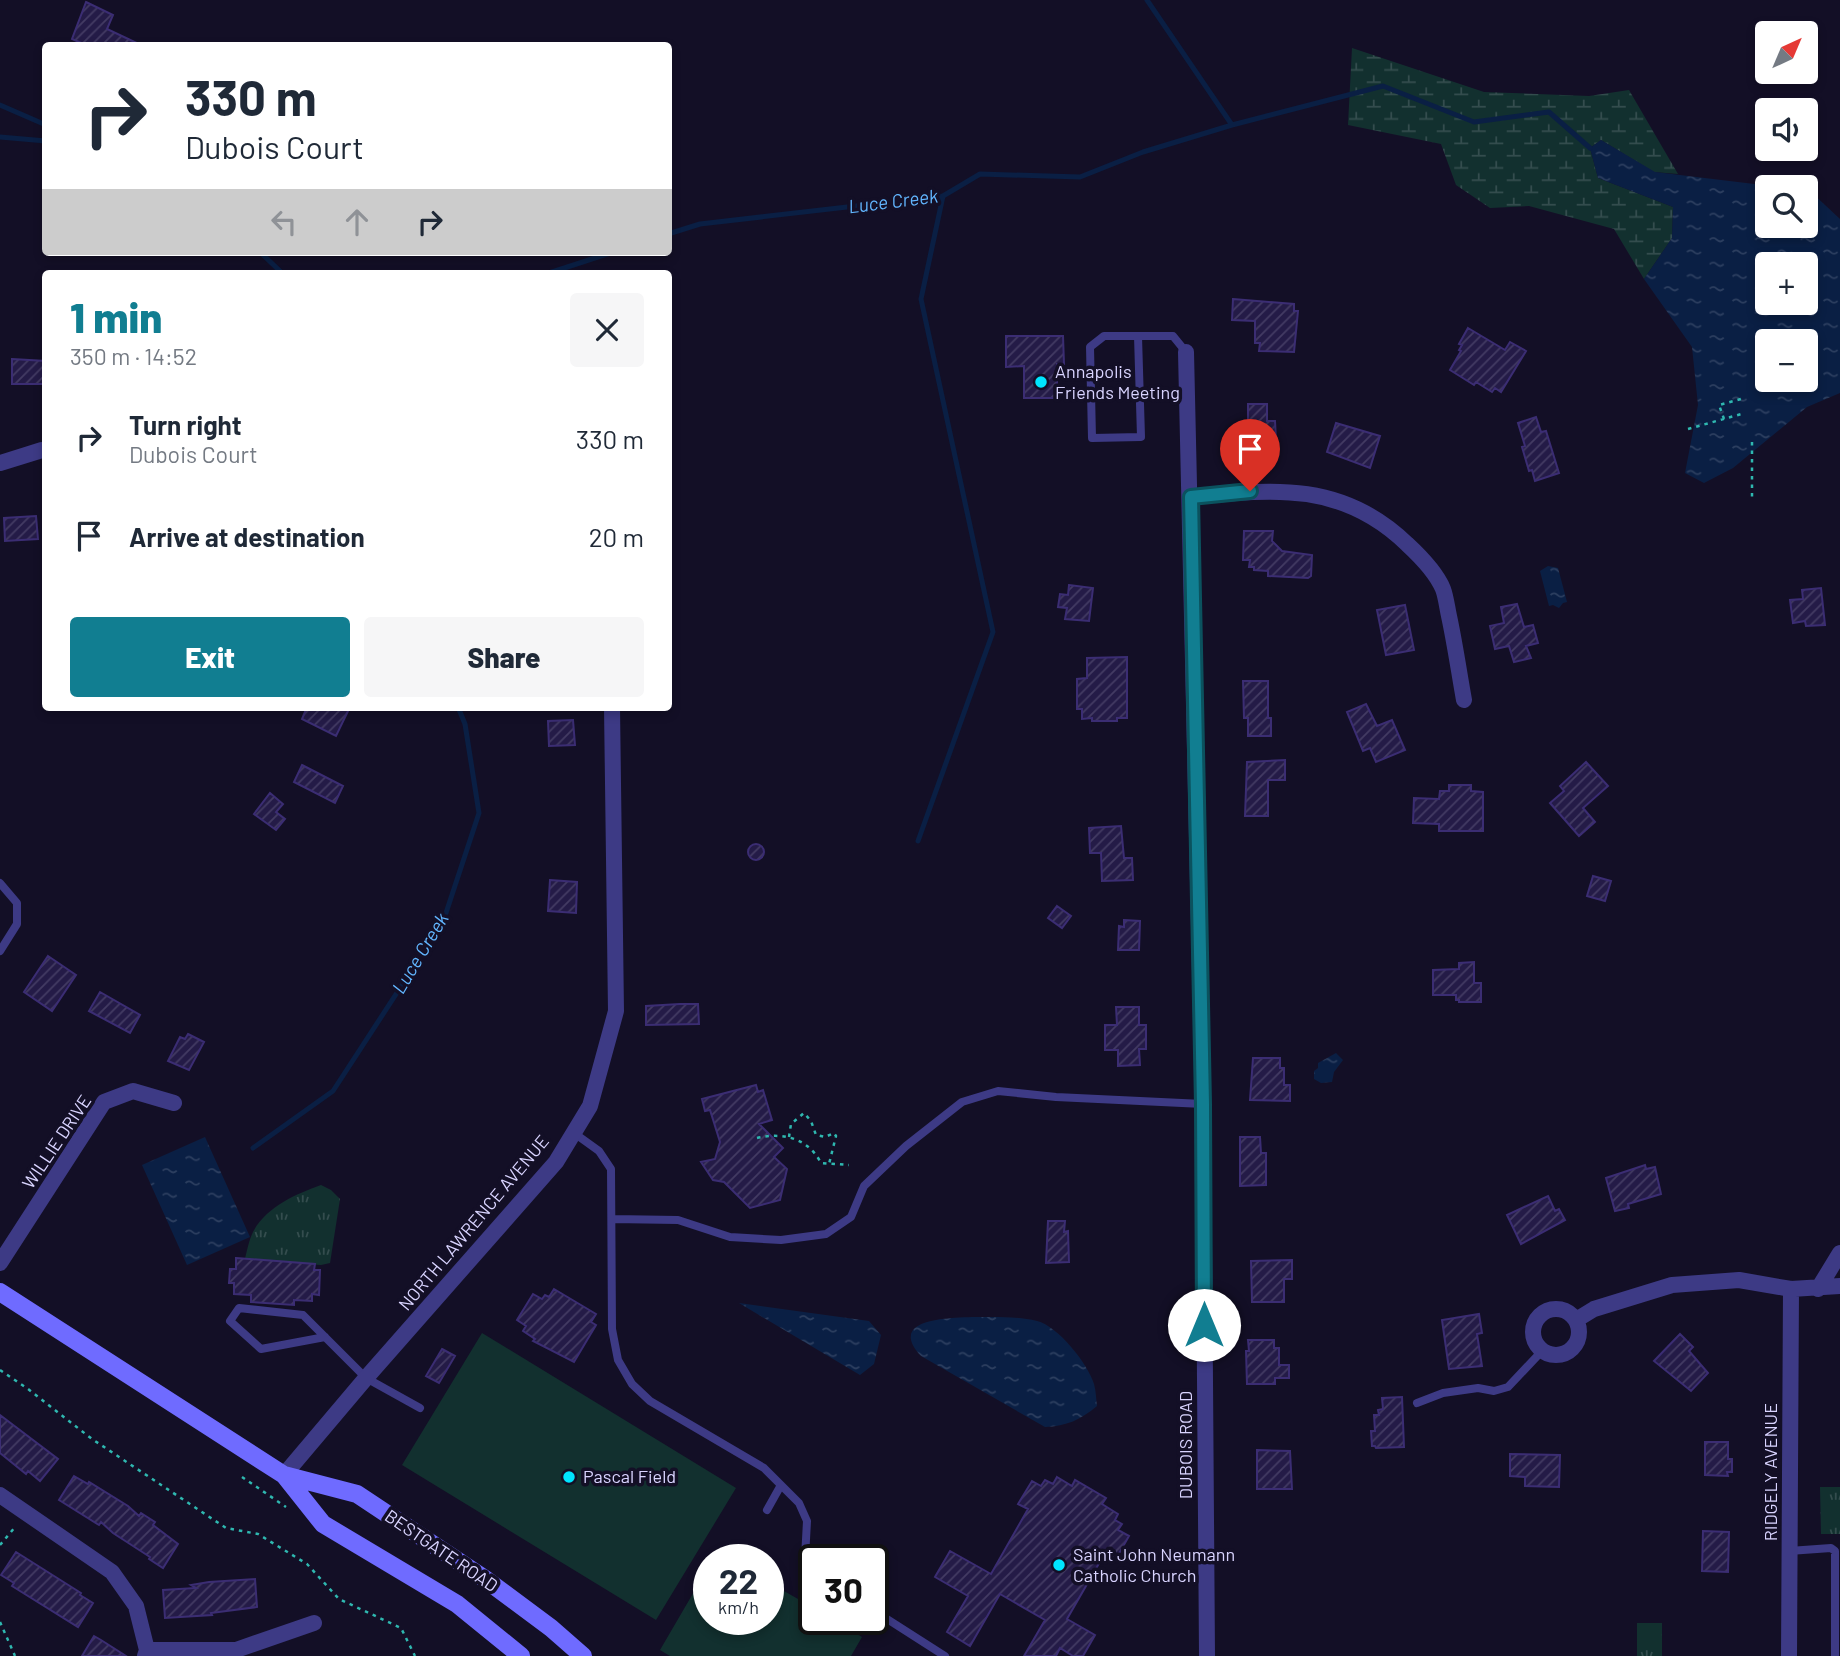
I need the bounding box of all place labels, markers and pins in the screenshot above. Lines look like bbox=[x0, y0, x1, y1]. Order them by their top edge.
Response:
place label: Annapolis Friends Meeting bbox=[1055, 360, 1180, 403]
marker: Annapolis Friends Meeting bbox=[1033, 374, 1049, 390]
pin bbox=[1220, 419, 1280, 491]
place label: Pascal Field bbox=[583, 1465, 676, 1487]
marker: Pascal Field bbox=[561, 1469, 577, 1485]
place label: Saint John Neumann Catholic Church bbox=[1073, 1543, 1235, 1586]
marker: Saint John Neumann Catholic Church bbox=[1051, 1557, 1067, 1573]

